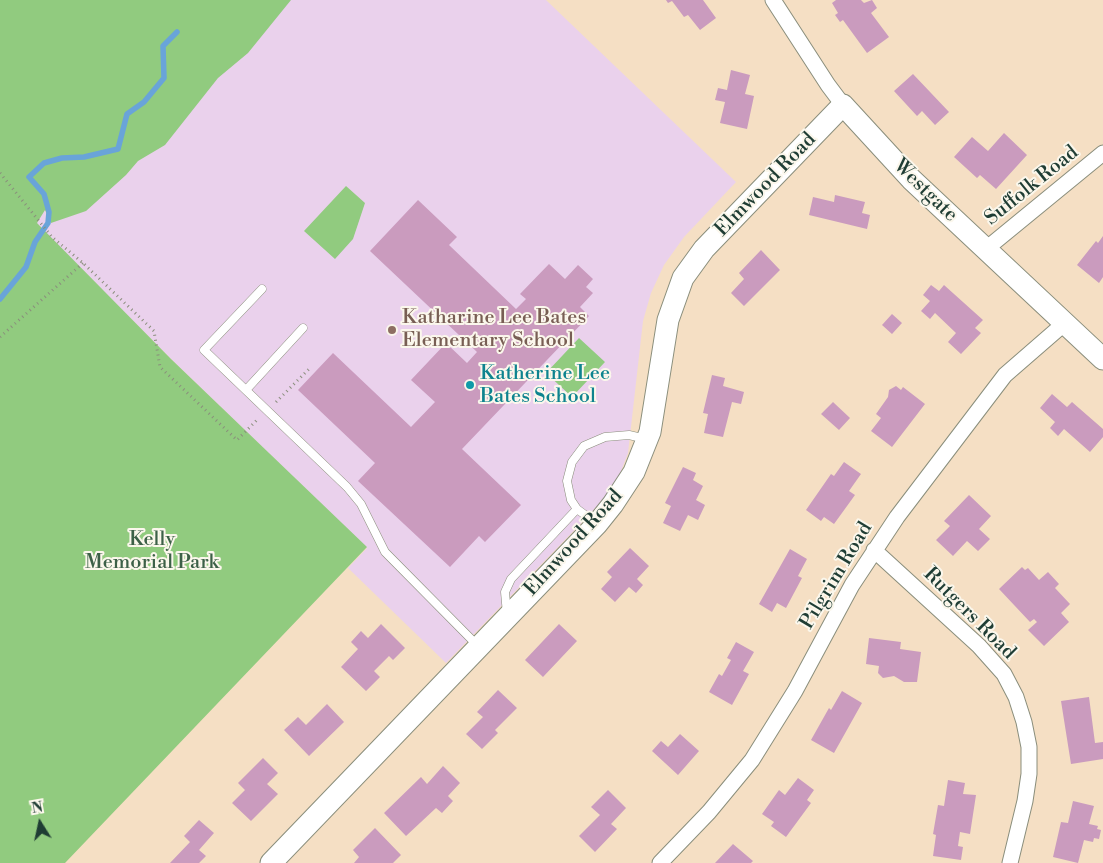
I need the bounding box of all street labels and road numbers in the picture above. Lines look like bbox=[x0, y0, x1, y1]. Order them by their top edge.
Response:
street label: Elmwood Road bbox=[710, 128, 822, 242]
street label: Suffolk Road bbox=[980, 141, 1084, 231]
street label: Westgate bbox=[888, 154, 962, 228]
street label: Elmwood Road bbox=[520, 485, 628, 601]
street label: Pilgrim Road bbox=[796, 518, 878, 634]
street label: Rutgers Road bbox=[918, 563, 1020, 665]

